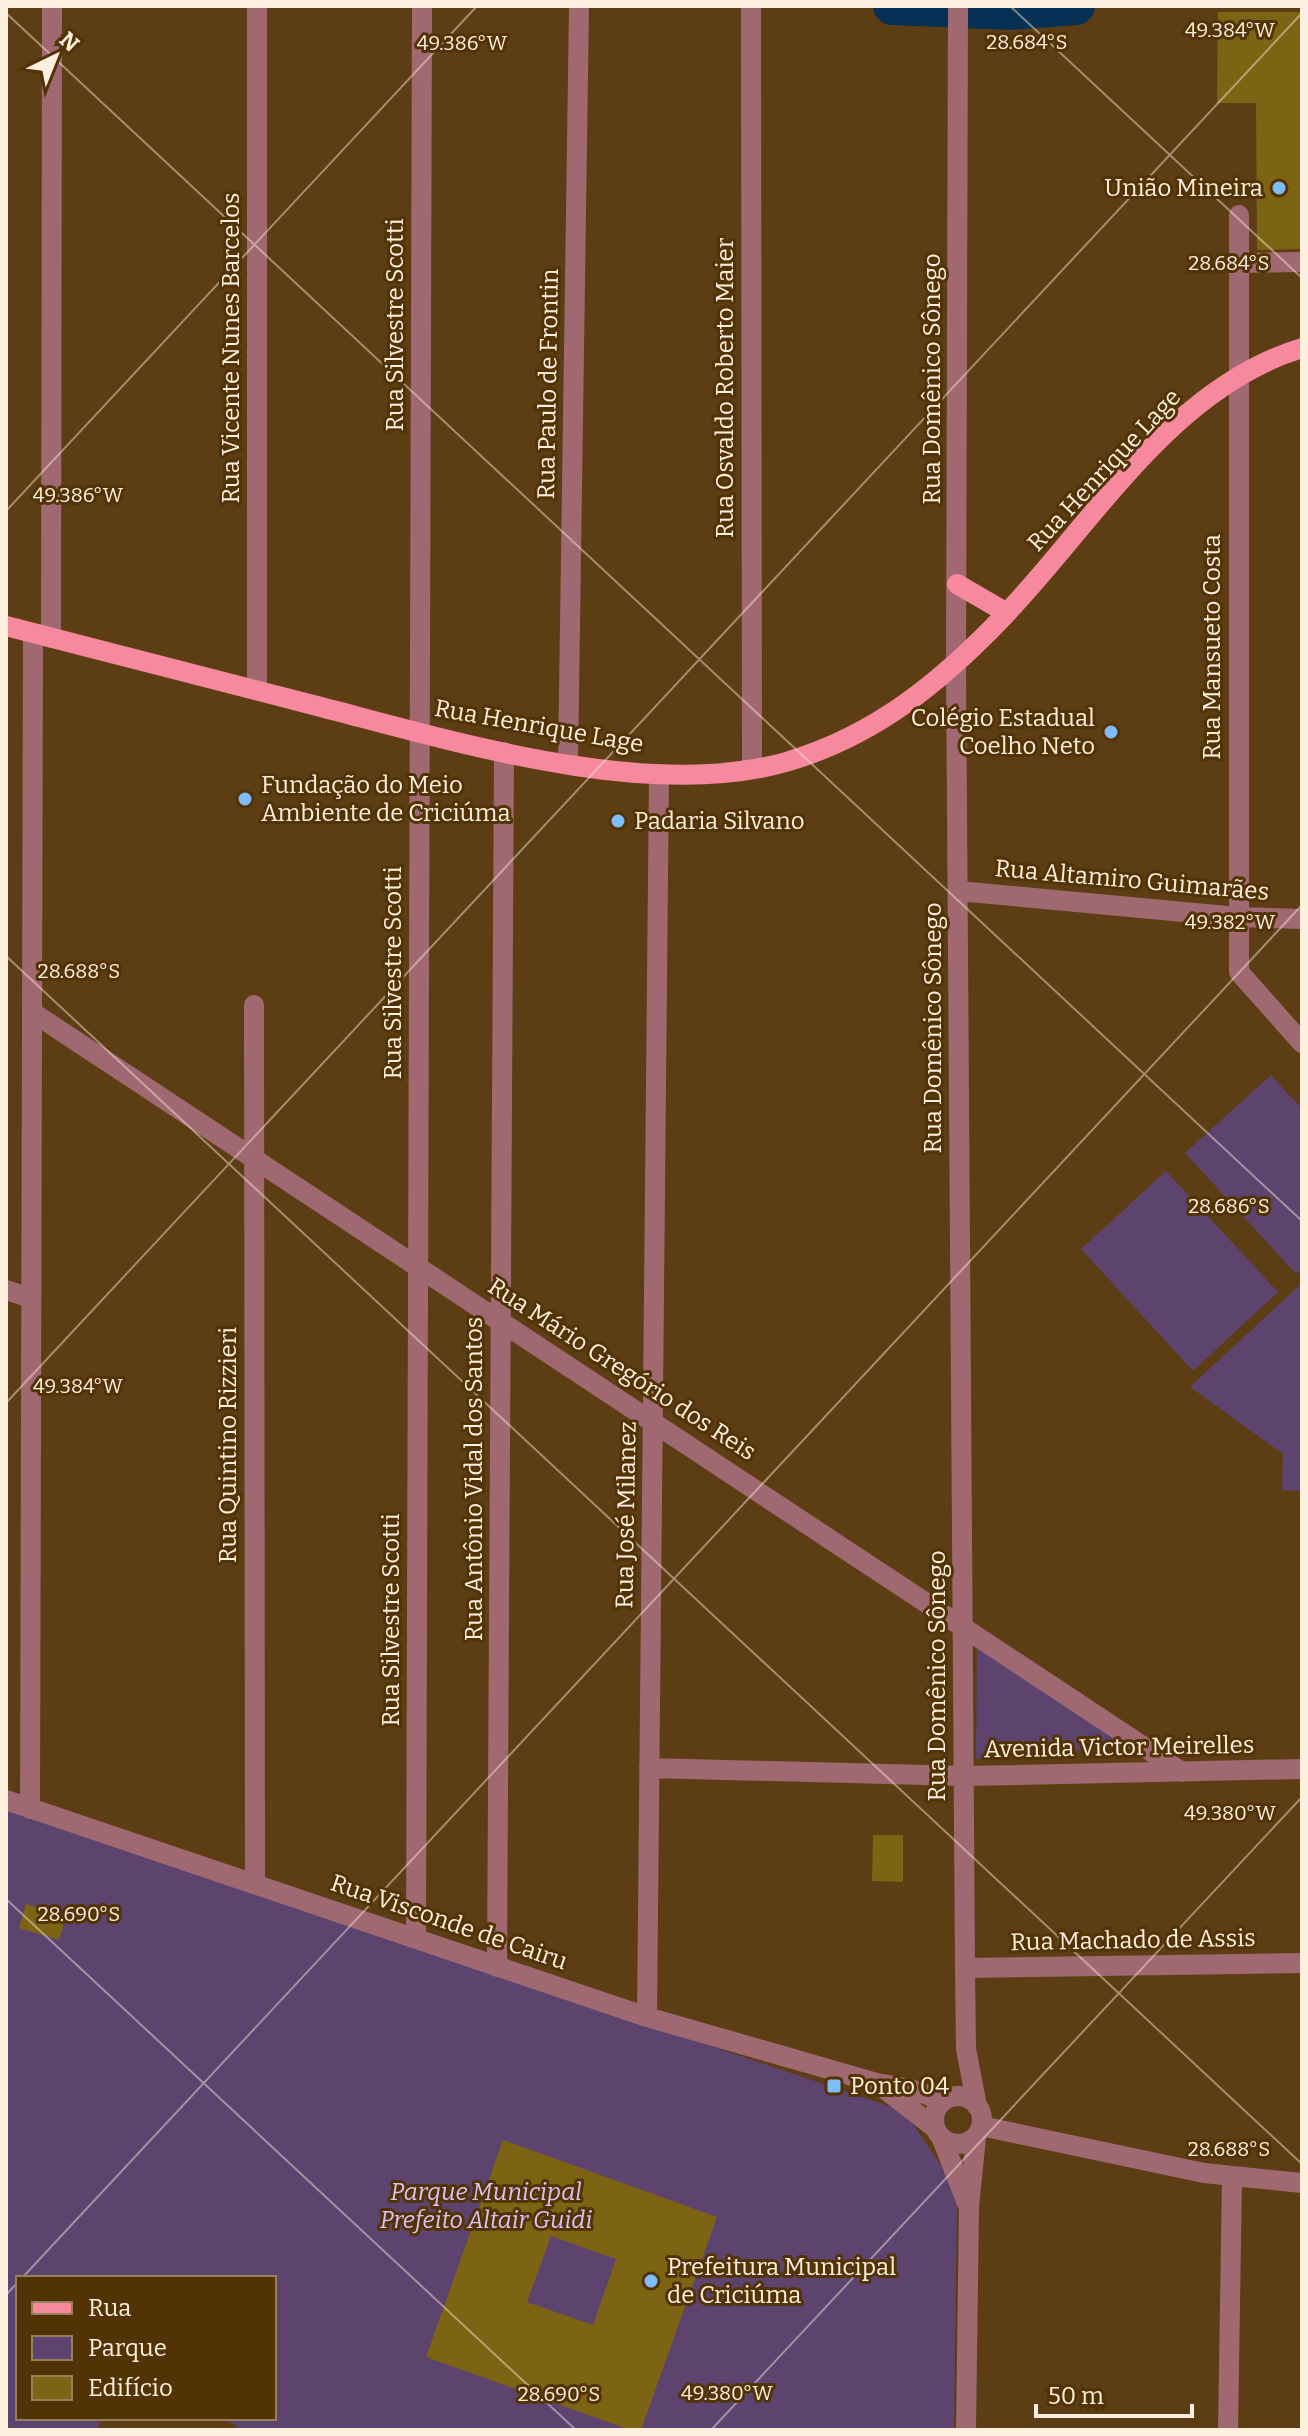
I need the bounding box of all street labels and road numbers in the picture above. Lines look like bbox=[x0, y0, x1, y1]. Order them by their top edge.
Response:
street label: Rua Vicente Nunes Barcelos bbox=[217, 192, 245, 504]
street label: Rua Silvestre Scotti bbox=[381, 218, 409, 432]
street label: Rua Osvaldo Roberto Maier bbox=[711, 237, 739, 538]
street label: Rua Domênico Sônego bbox=[918, 253, 946, 505]
street label: Rua Paulo de Frontin bbox=[532, 268, 564, 500]
street label: Rua Henrique Lage bbox=[1022, 383, 1186, 557]
street label: Rua Mansueto Costa bbox=[1198, 534, 1226, 760]
street label: Rua Henrique Lage bbox=[432, 694, 646, 758]
street label: Rua Altamiro Guimarães bbox=[994, 854, 1270, 906]
street label: Rua Silvestre Scotti bbox=[379, 866, 407, 1080]
street label: Rua Domênico Sônego bbox=[919, 902, 947, 1154]
street label: Rua Mário Gregório dos Reis bbox=[483, 1272, 761, 1466]
street label: Rua Antônio Vidal dos Santos bbox=[460, 1317, 488, 1641]
street label: Rua Quintino Rizzieri bbox=[214, 1327, 242, 1563]
street label: Rua José Milanez bbox=[610, 1421, 642, 1609]
street label: Rua Silvestre Scotti bbox=[377, 1513, 405, 1727]
street label: Rua Domênico Sônego bbox=[923, 1550, 951, 1802]
street label: Avenida Victor Meirelles bbox=[984, 1731, 1254, 1763]
street label: Rua Visconde de Cairu bbox=[327, 1868, 571, 1976]
street label: Rua Machado de Assis bbox=[1010, 1924, 1256, 1956]

